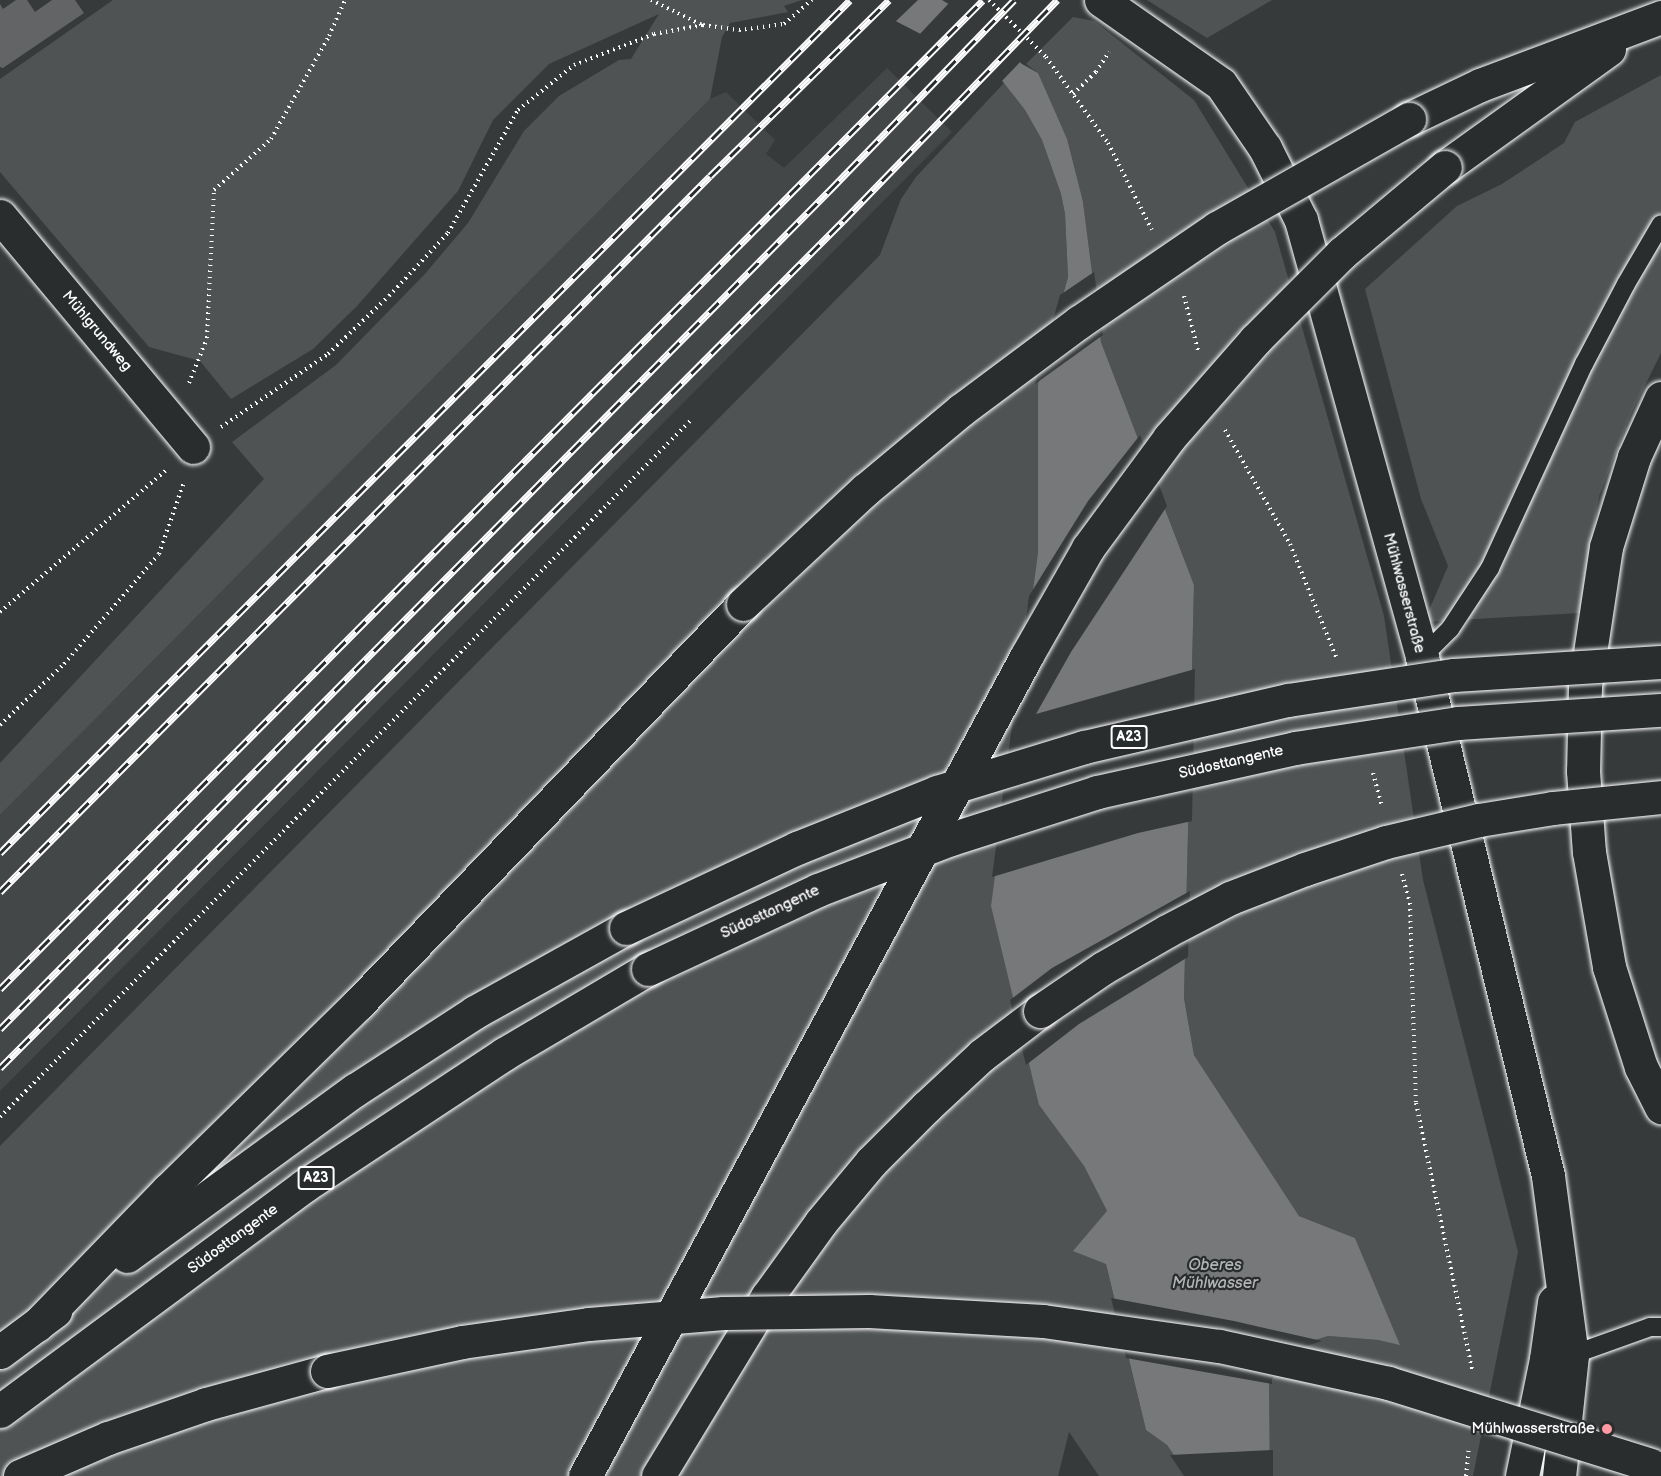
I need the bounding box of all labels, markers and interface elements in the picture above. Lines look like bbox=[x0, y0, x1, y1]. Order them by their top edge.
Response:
street label: Mühlgrundweg bbox=[58, 287, 136, 375]
street label: Mühlwasserstraße bbox=[1379, 531, 1429, 655]
road number: A23 bbox=[1110, 726, 1148, 748]
street label: Südosttangente bbox=[1177, 741, 1285, 783]
street label: Südosttangente bbox=[718, 881, 822, 943]
road number: A23 bbox=[296, 1167, 336, 1189]
street label: Südosttangente bbox=[184, 1200, 282, 1278]
water label: Oberes Mühlwasser bbox=[1172, 1256, 1258, 1294]
place label: Mühlwasserstraße bbox=[1471, 1420, 1595, 1438]
marker: Mühlwasserstraße bbox=[1600, 1422, 1614, 1436]

